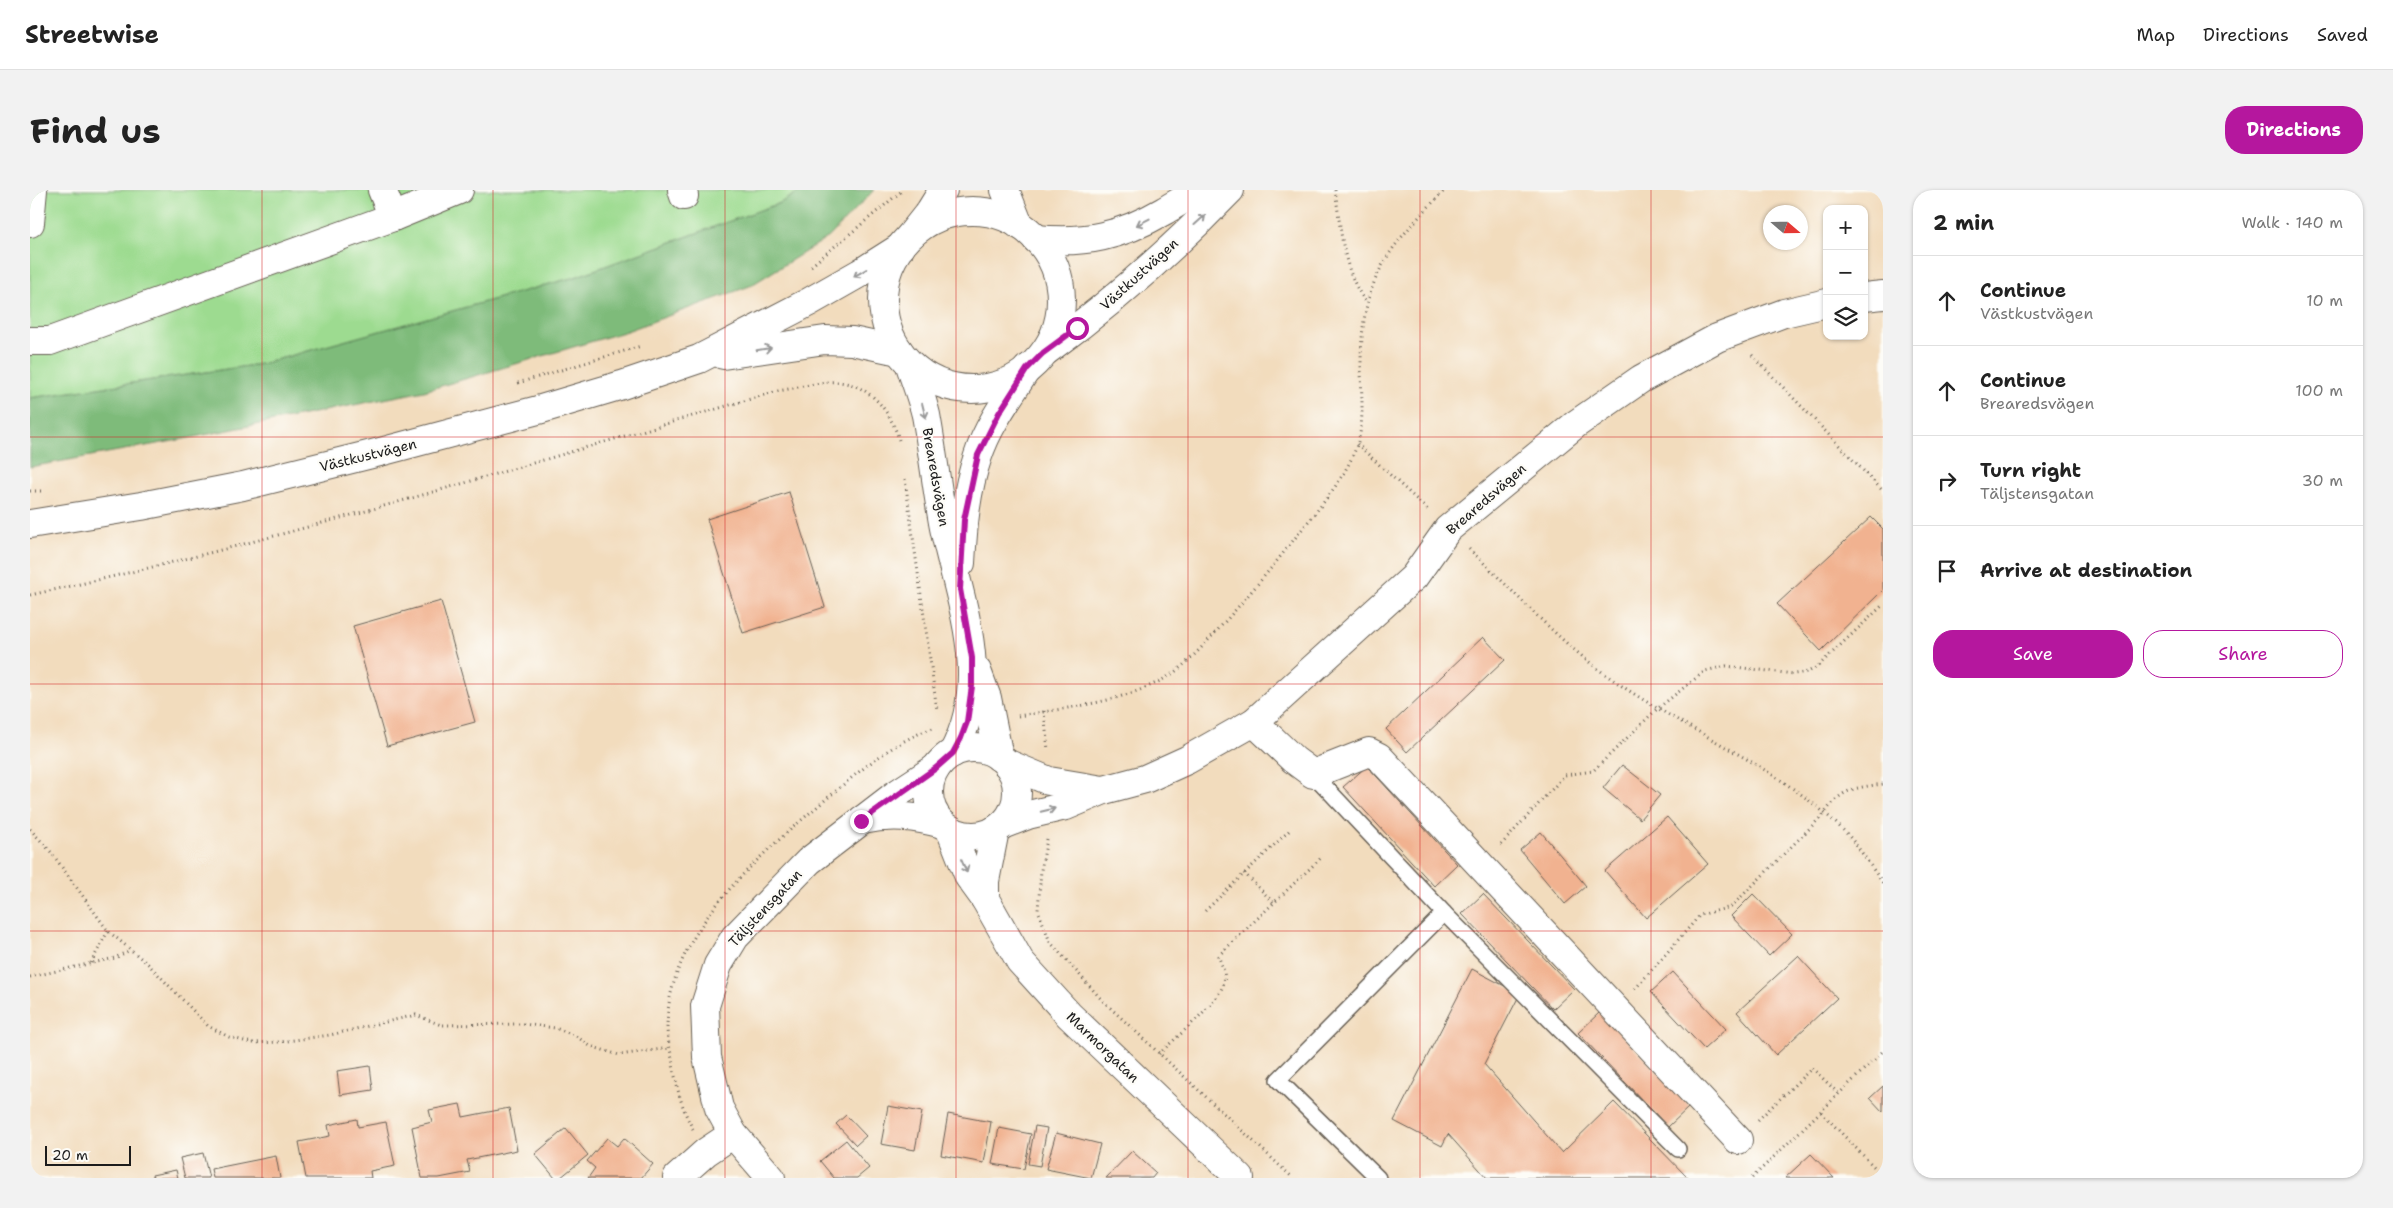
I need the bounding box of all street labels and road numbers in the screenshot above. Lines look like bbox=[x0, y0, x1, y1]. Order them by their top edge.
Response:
street label: Västkustvägen bbox=[1096, 234, 1182, 314]
street label: Brearedsvägen bbox=[918, 426, 954, 528]
street label: Västkustvägen bbox=[318, 434, 419, 476]
street label: Brearedsvägen bbox=[1442, 459, 1530, 539]
street label: Täljstensgatan bbox=[724, 865, 806, 951]
street label: Marmorgatan bbox=[1063, 1008, 1144, 1087]

